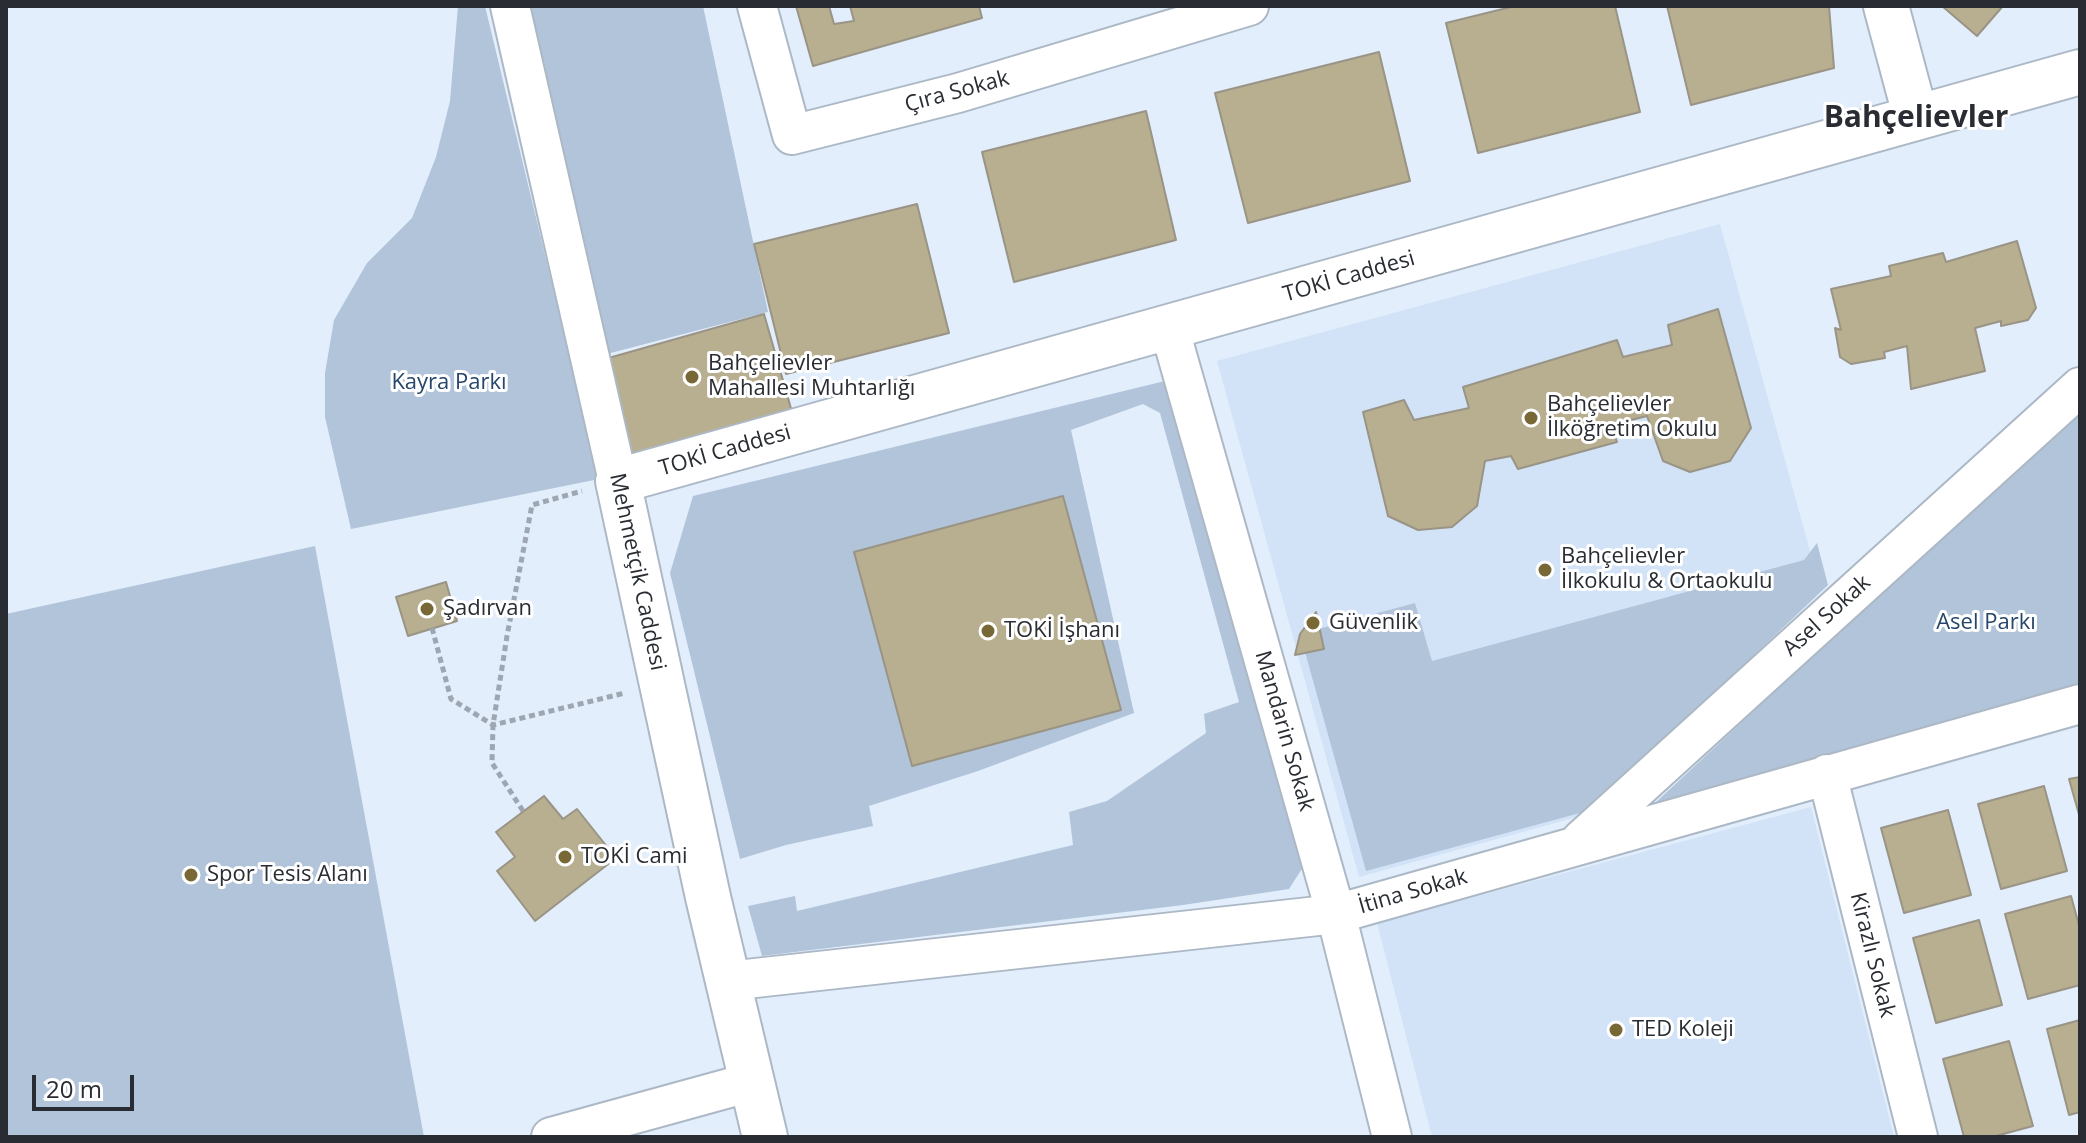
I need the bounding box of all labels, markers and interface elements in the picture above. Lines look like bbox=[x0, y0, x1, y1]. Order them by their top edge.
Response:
street label: Çıra Sokak bbox=[902, 65, 1012, 119]
district label: Bahçelievler bbox=[1824, 100, 2008, 136]
street label: TOKİ Caddesi bbox=[1280, 246, 1418, 308]
place label: Bahçelievler Mahallesi Muhtarlığı bbox=[708, 351, 915, 402]
marker: Bahçelievler Mahallesi Muhtarlığı bbox=[683, 368, 701, 386]
park label: Kayra Parkı bbox=[391, 370, 507, 396]
place label: Bahçelievler İlköğretim Okulu bbox=[1547, 392, 1717, 444]
marker: Bahçelievler İlköğretim Okulu bbox=[1522, 409, 1540, 427]
street label: TOKİ Caddesi bbox=[656, 420, 794, 482]
street label: Mehmetçik Caddesi bbox=[603, 471, 671, 673]
place label: Bahçelievler İlkokulu & Ortaokulu bbox=[1561, 544, 1773, 596]
marker: Bahçelievler İlkokulu & Ortaokulu bbox=[1536, 561, 1554, 579]
street label: Asel Sokak bbox=[1778, 570, 1876, 662]
place label: Şadırvan bbox=[443, 596, 532, 622]
marker: Şadırvan bbox=[418, 600, 436, 618]
place label: Güvenlik bbox=[1329, 610, 1418, 636]
park label: Asel Parkı bbox=[1936, 610, 2036, 636]
marker: Güvenlik bbox=[1304, 614, 1322, 632]
place label: TOKİ İşhanı bbox=[1004, 618, 1120, 644]
marker: TOKİ İşhanı bbox=[979, 622, 997, 640]
street label: Mandarin Sokak bbox=[1248, 648, 1320, 814]
place label: TOKİ Cami bbox=[581, 844, 688, 870]
marker: TOKİ Cami bbox=[556, 848, 574, 866]
place label: Spor Tesis Alanı bbox=[207, 862, 368, 888]
street label: İtina Sokak bbox=[1356, 864, 1470, 920]
marker: Spor Tesis Alanı bbox=[182, 866, 200, 884]
street label: Kirazlı Sokak bbox=[1844, 890, 1900, 1020]
place label: TED Koleji bbox=[1632, 1017, 1734, 1043]
marker: TED Koleji bbox=[1607, 1021, 1625, 1039]
scale bar bbox=[36, 1059, 138, 1109]
text: 20 m bbox=[46, 1072, 102, 1105]

